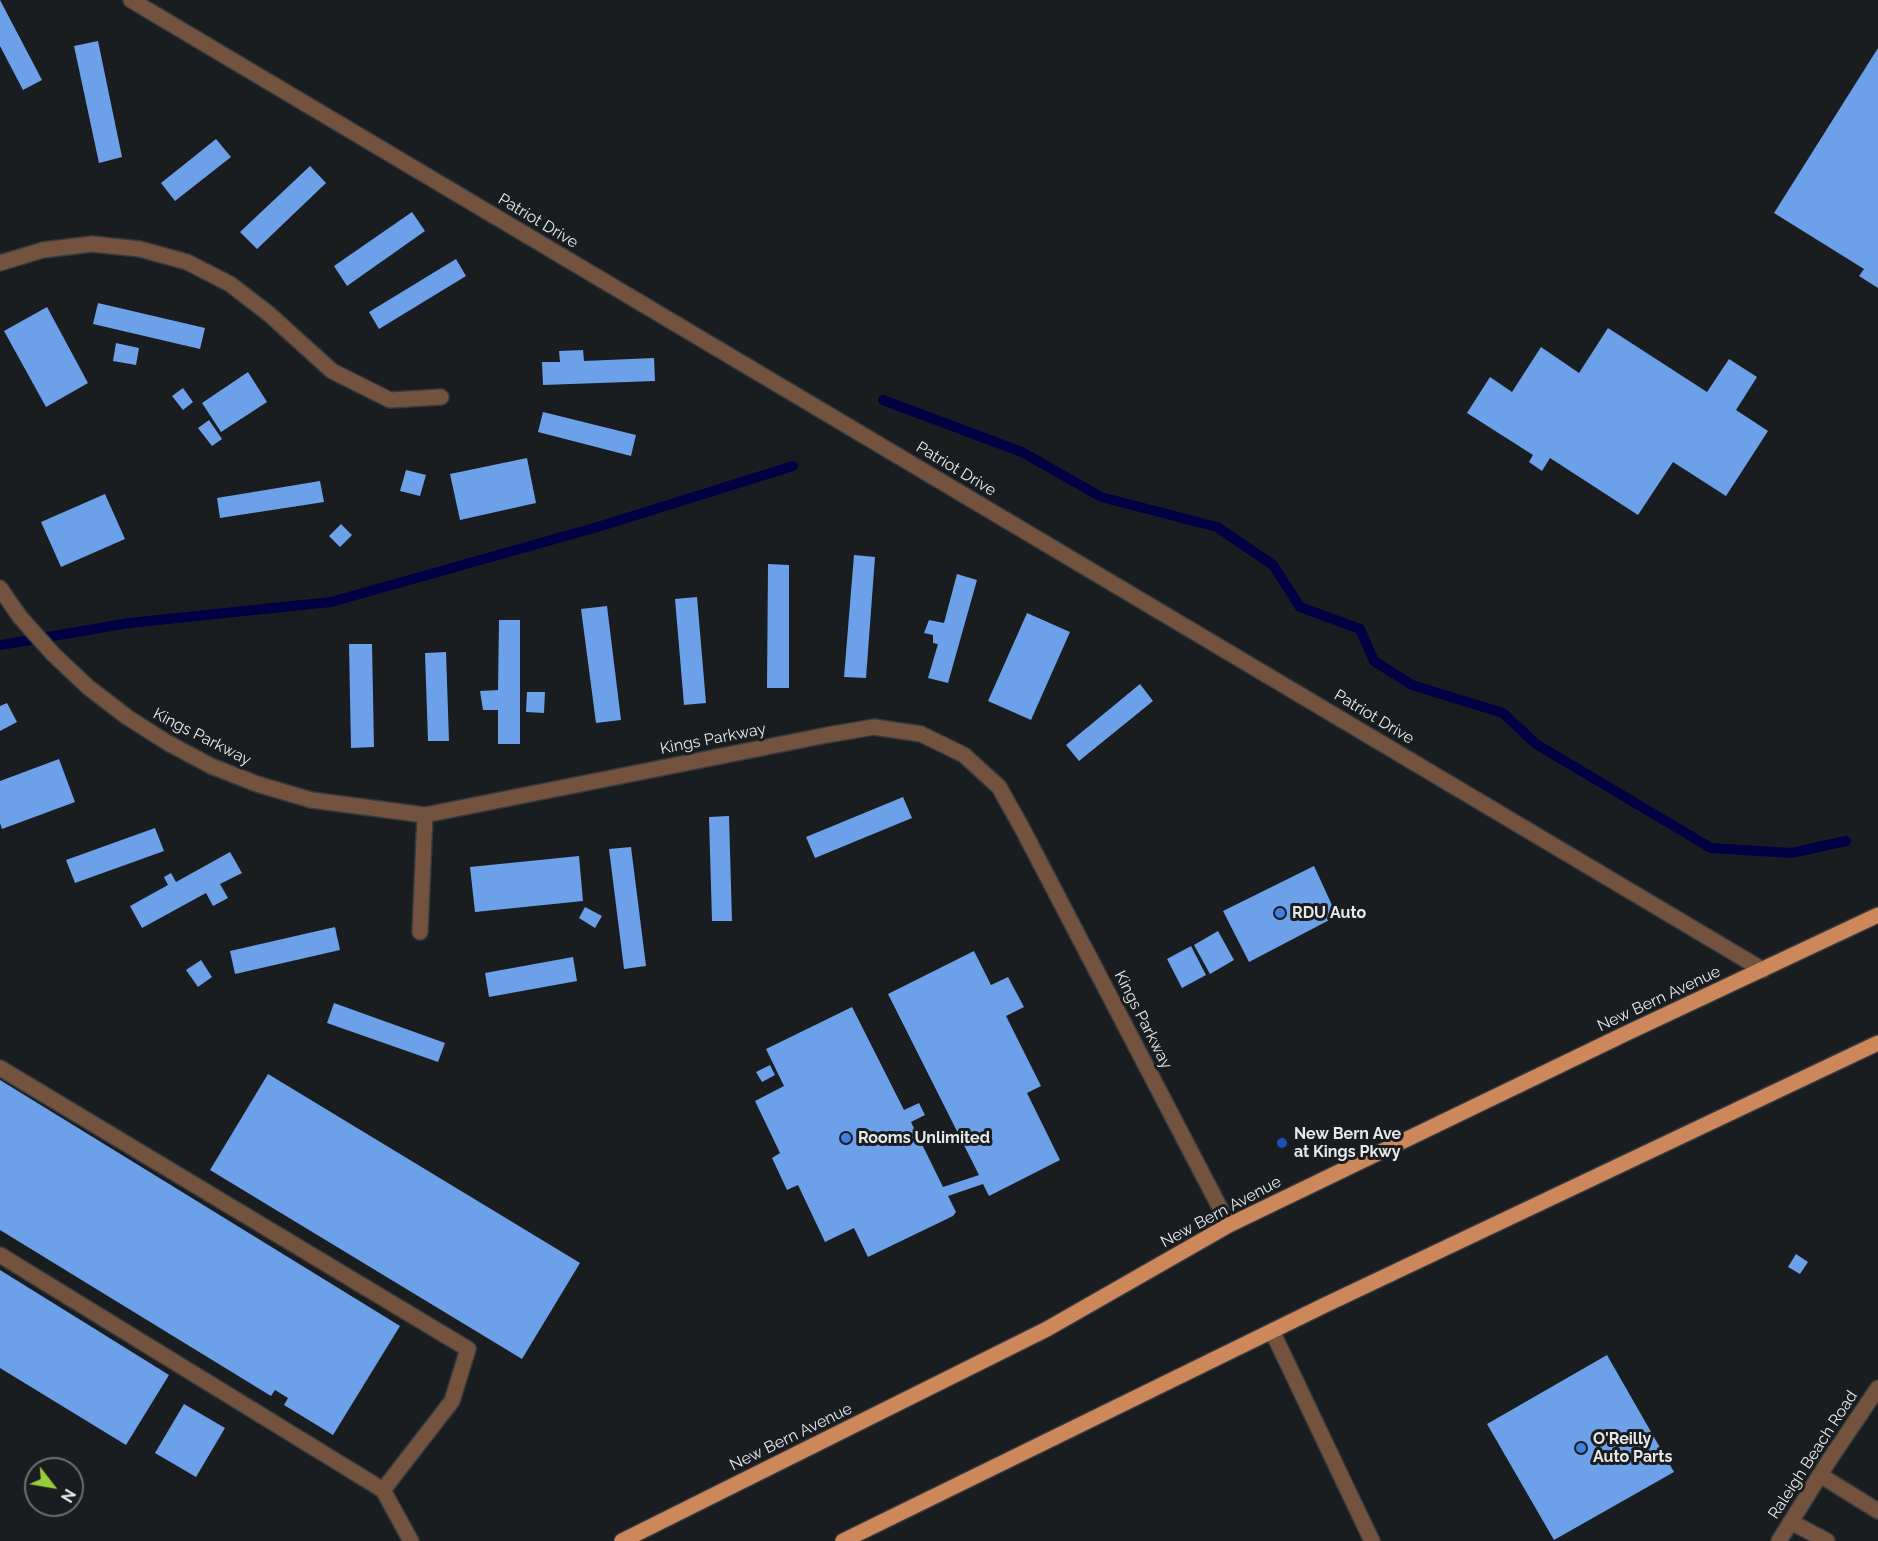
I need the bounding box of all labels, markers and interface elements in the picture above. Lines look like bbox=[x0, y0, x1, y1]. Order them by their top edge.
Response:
street label: Patriot Drive bbox=[494, 190, 582, 252]
street label: Patriot Drive bbox=[912, 438, 1000, 500]
street label: Patriot Drive bbox=[1330, 686, 1418, 748]
street label: Kings Parkway bbox=[150, 704, 254, 770]
street label: Kings Parkway bbox=[658, 719, 768, 759]
place label: RDU Auto bbox=[1292, 903, 1366, 923]
marker: RDU Auto bbox=[1273, 906, 1287, 920]
street label: New Bern Avenue bbox=[1594, 962, 1724, 1036]
street label: Kings Parkway bbox=[1110, 968, 1176, 1072]
place label: New Bern Ave at Kings Pkwy bbox=[1294, 1124, 1401, 1162]
place label: Rooms Unlimited bbox=[858, 1128, 990, 1148]
marker: Rooms Unlimited bbox=[839, 1131, 853, 1145]
marker: New Bern Ave at Kings Pkwy bbox=[1275, 1136, 1289, 1150]
street label: New Bern Avenue bbox=[1157, 1172, 1285, 1252]
street label: Raleigh Beach Road bbox=[1764, 1387, 1862, 1523]
street label: New Bern Avenue bbox=[727, 1399, 855, 1475]
place label: O'Reilly Auto Parts bbox=[1593, 1429, 1672, 1467]
marker: O'Reilly Auto Parts bbox=[1574, 1441, 1588, 1455]
north arrow bbox=[24, 1457, 84, 1517]
text: N bbox=[57, 1485, 79, 1506]

